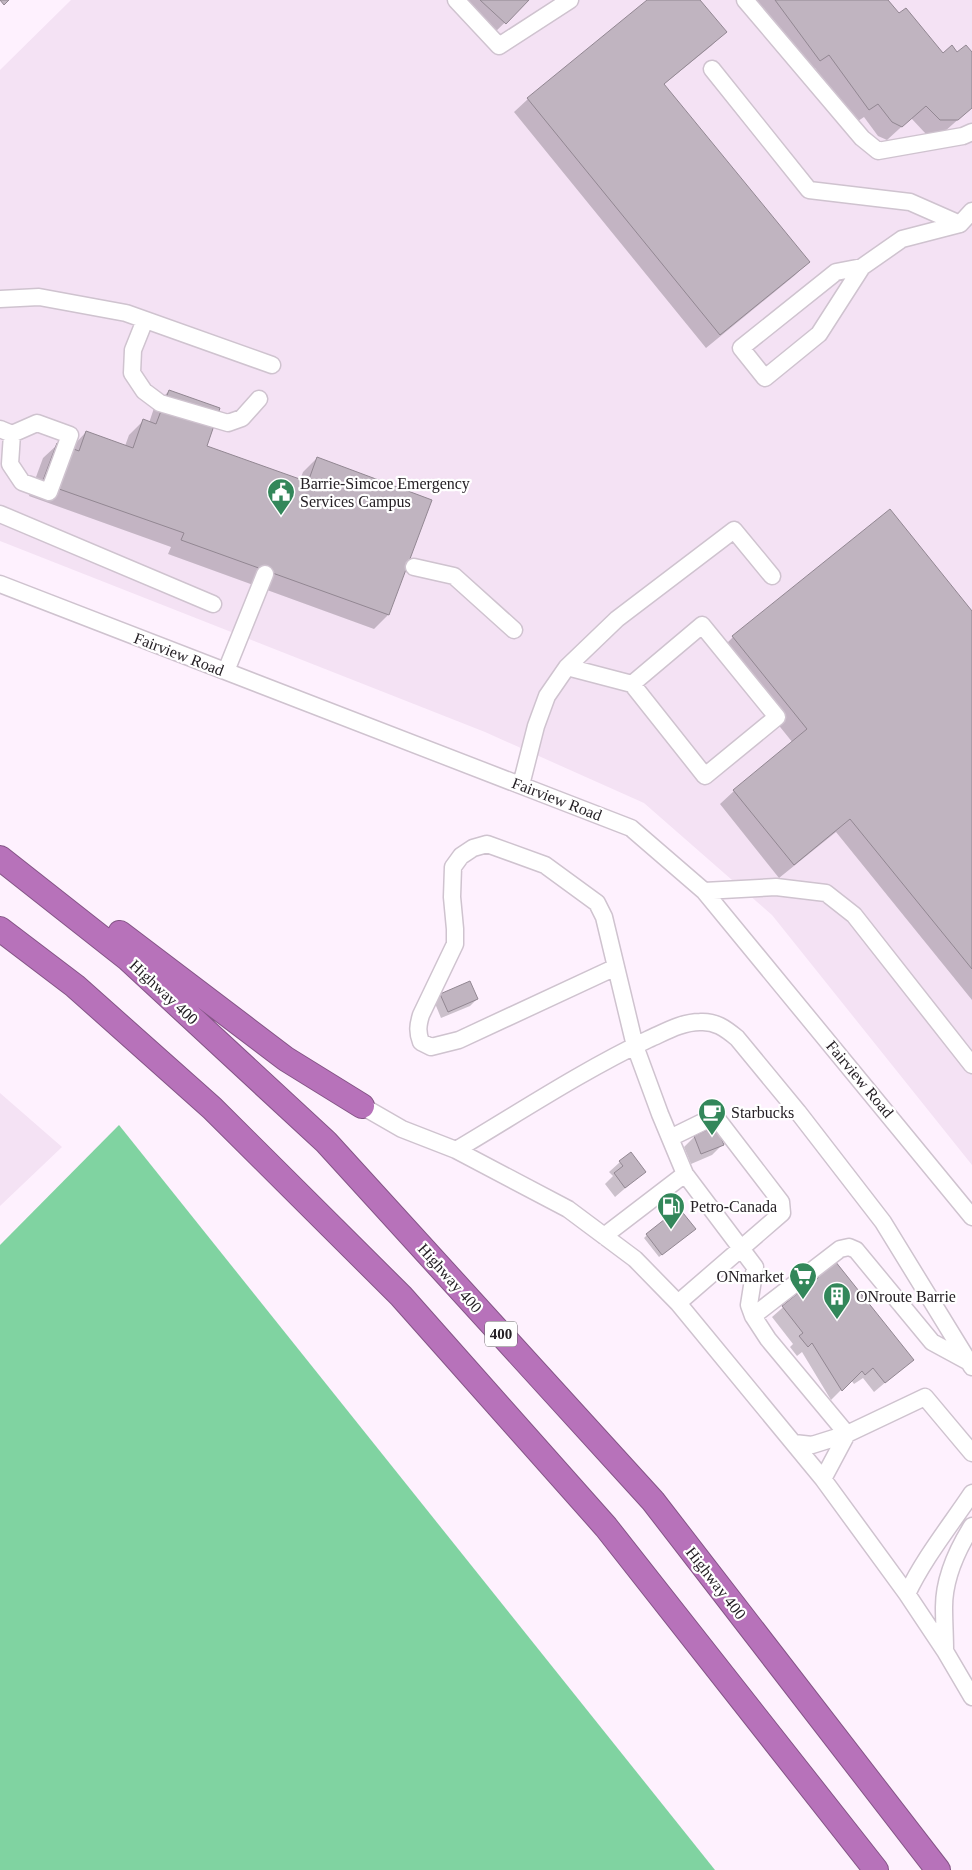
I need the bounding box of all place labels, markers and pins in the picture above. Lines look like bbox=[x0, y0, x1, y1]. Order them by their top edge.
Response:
place label: Barrie-Simcoe Emergency Services Campus bbox=[300, 475, 470, 511]
public building icon: Barrie-Simcoe Emergency Services Campus bbox=[266, 477, 296, 516]
cafe icon: Starbucks bbox=[697, 1097, 727, 1136]
place label: Starbucks bbox=[731, 1104, 794, 1121]
fuel station icon: Petro-Canada bbox=[656, 1191, 686, 1230]
place label: Petro-Canada bbox=[690, 1198, 777, 1215]
supermarket icon: ONmarket bbox=[788, 1261, 818, 1300]
place label: ONmarket bbox=[716, 1268, 785, 1285]
building icon: ONroute Barrie bbox=[822, 1281, 852, 1320]
place label: ONroute Barrie bbox=[856, 1288, 956, 1305]

